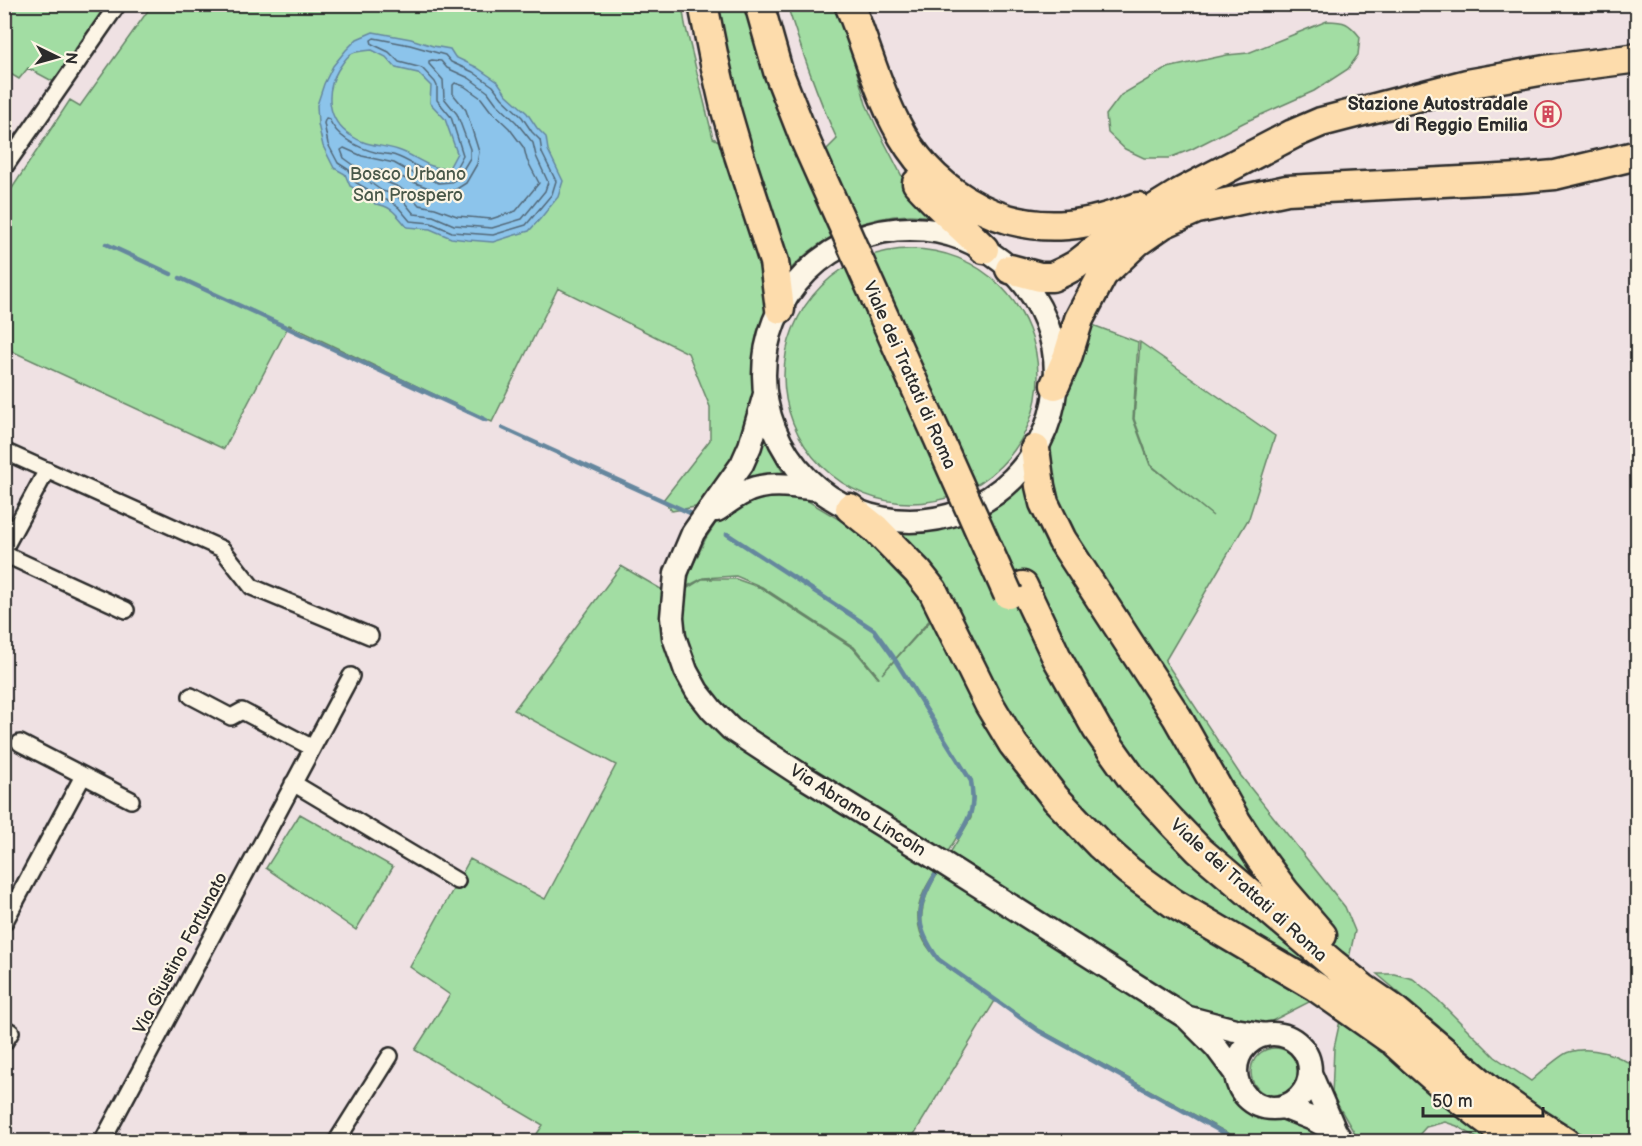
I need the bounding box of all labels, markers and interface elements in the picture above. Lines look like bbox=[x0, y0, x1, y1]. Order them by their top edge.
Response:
north arrow bbox=[27, 27, 87, 87]
text: N bbox=[60, 51, 80, 65]
place label: Stazione Autostradale di Reggio Emilia bbox=[1348, 94, 1528, 136]
building icon: Stazione Autostradale di Reggio Emilia bbox=[1533, 99, 1563, 129]
park label: Bosco Urbano San Prospero bbox=[350, 164, 466, 206]
street label: Viale dei Trattati di Roma bbox=[859, 278, 961, 472]
street label: Via Abramo Lincoln bbox=[786, 760, 930, 861]
street label: Viale dei Trattati di Roma bbox=[1166, 814, 1331, 966]
street label: Via Giustino Fortunato bbox=[129, 869, 232, 1038]
scale bar bbox=[1423, 1080, 1543, 1118]
text: 50 m bbox=[1432, 1091, 1473, 1112]

